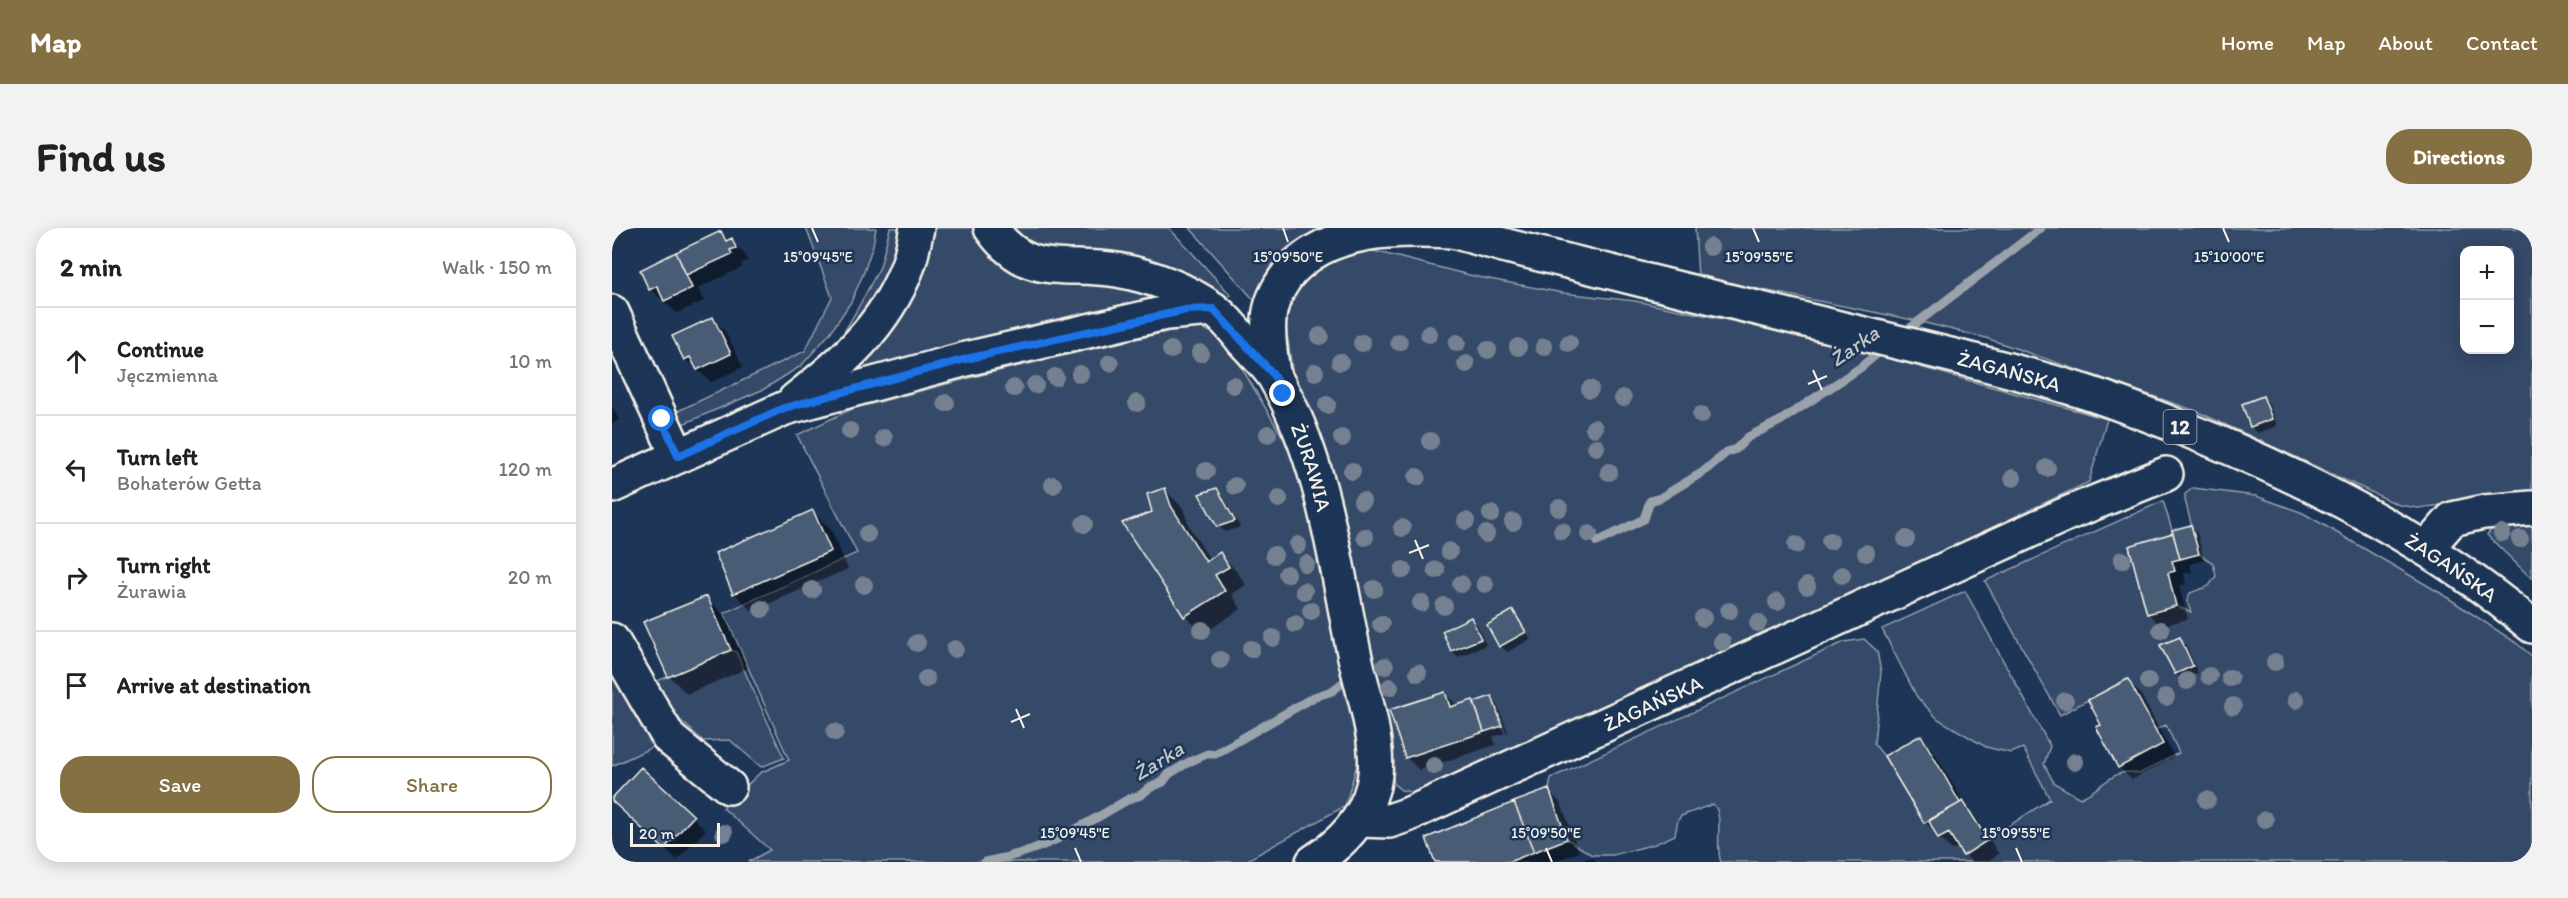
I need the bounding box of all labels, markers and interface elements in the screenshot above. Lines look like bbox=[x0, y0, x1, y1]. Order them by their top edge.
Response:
text: Map bbox=[30, 25, 81, 59]
text: Home bbox=[2221, 30, 2274, 55]
text: Map bbox=[2307, 30, 2346, 55]
text: About bbox=[2379, 30, 2433, 55]
text: Contact bbox=[2466, 30, 2538, 55]
button: Directions bbox=[2386, 129, 2532, 184]
text: Find us bbox=[36, 131, 166, 182]
map controls bbox=[2460, 246, 2514, 354]
button: + bbox=[2460, 246, 2514, 300]
text: 15°09'45"E bbox=[783, 248, 853, 266]
text: 15°09'50"E bbox=[1253, 248, 1323, 266]
text: 15°09'55"E bbox=[1725, 248, 1793, 266]
text: 15°10'00"E bbox=[2194, 248, 2264, 266]
text: 2 min bbox=[60, 251, 122, 283]
text: Walk · 150 m bbox=[442, 255, 552, 279]
button: − bbox=[2460, 300, 2514, 354]
water label: Żarka bbox=[1824, 319, 1885, 373]
text: Continue bbox=[117, 336, 204, 363]
icon: ahead bbox=[60, 345, 93, 378]
street label: ŻAGAŃSKA bbox=[1955, 345, 2064, 397]
text: 10 m bbox=[509, 349, 552, 373]
text: Jęczmienna bbox=[117, 363, 218, 387]
route end bbox=[1269, 380, 1295, 406]
route start bbox=[648, 405, 674, 431]
road number: 12 bbox=[2164, 410, 2196, 444]
street label: ŻURAWIA bbox=[1286, 419, 1338, 514]
text: Turn left bbox=[117, 444, 198, 471]
icon: left bbox=[60, 453, 93, 486]
text: 120 m bbox=[499, 457, 552, 481]
text: Bohaterów Getta bbox=[117, 471, 262, 495]
street label: ŻAGAŃSKA bbox=[2401, 527, 2503, 607]
text: Turn right bbox=[117, 552, 211, 579]
icon: right bbox=[60, 561, 93, 594]
text: 20 m bbox=[508, 565, 552, 589]
text: Żurawia bbox=[117, 579, 186, 603]
icon: arrive bbox=[60, 669, 93, 702]
street label: ŻAGAŃSKA bbox=[1599, 669, 1707, 736]
text: Arrive at destination bbox=[117, 672, 311, 699]
water label: Żarka bbox=[1128, 734, 1189, 787]
button: Save bbox=[60, 756, 300, 813]
button: Share bbox=[312, 756, 552, 813]
scale bar bbox=[630, 820, 720, 848]
text: 20 m bbox=[639, 824, 674, 843]
text: 15°09'45"E bbox=[1040, 824, 1110, 842]
text: 15°09'50"E bbox=[1511, 824, 1581, 842]
text: 15°09'55"E bbox=[1982, 824, 2050, 842]

